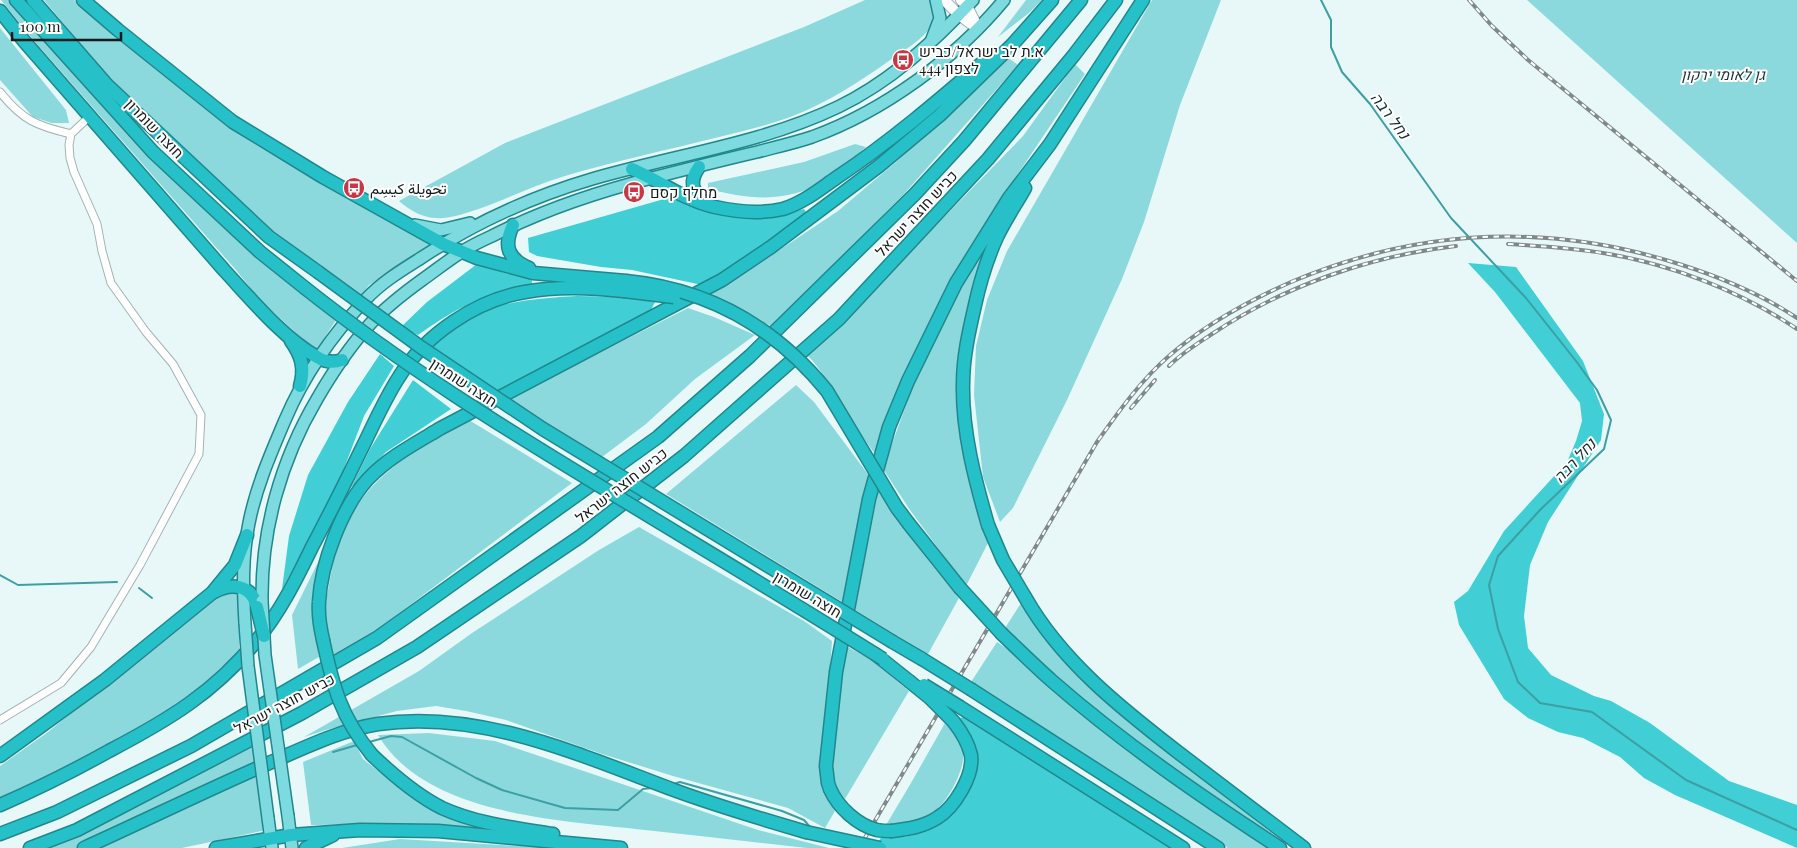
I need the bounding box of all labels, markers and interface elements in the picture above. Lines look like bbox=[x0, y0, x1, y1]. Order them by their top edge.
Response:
scale bar bbox=[12, 10, 121, 42]
text: 100 m bbox=[20, 16, 61, 36]
place label: א.ת לב ישראל/כביש 444 לצפון bbox=[919, 41, 1044, 78]
bus stop icon: א.ת לב ישראל/כביש 444 לצפון bbox=[891, 48, 915, 72]
park label: גן לאומי ירקון bbox=[1681, 64, 1766, 84]
water label: נחל רבה bbox=[1367, 87, 1416, 144]
street label: חוצה שומרון bbox=[121, 94, 189, 162]
street label: כביש חוצה ישראל bbox=[871, 165, 961, 261]
bus stop icon: تحويلة كيسِم bbox=[342, 176, 366, 200]
place label: تحويلة كيسِم bbox=[370, 178, 447, 199]
bus stop icon: מחלף קסם bbox=[622, 180, 646, 204]
place label: מחלף קסם bbox=[650, 182, 717, 202]
street label: חוצה שומרון bbox=[427, 353, 501, 411]
water label: נחל רבה bbox=[1548, 432, 1601, 487]
street label: כביש חוצה ישראל bbox=[571, 443, 671, 527]
street label: חוצה שומרון bbox=[770, 566, 846, 622]
street label: כביש חוצה ישראל bbox=[230, 668, 338, 738]

